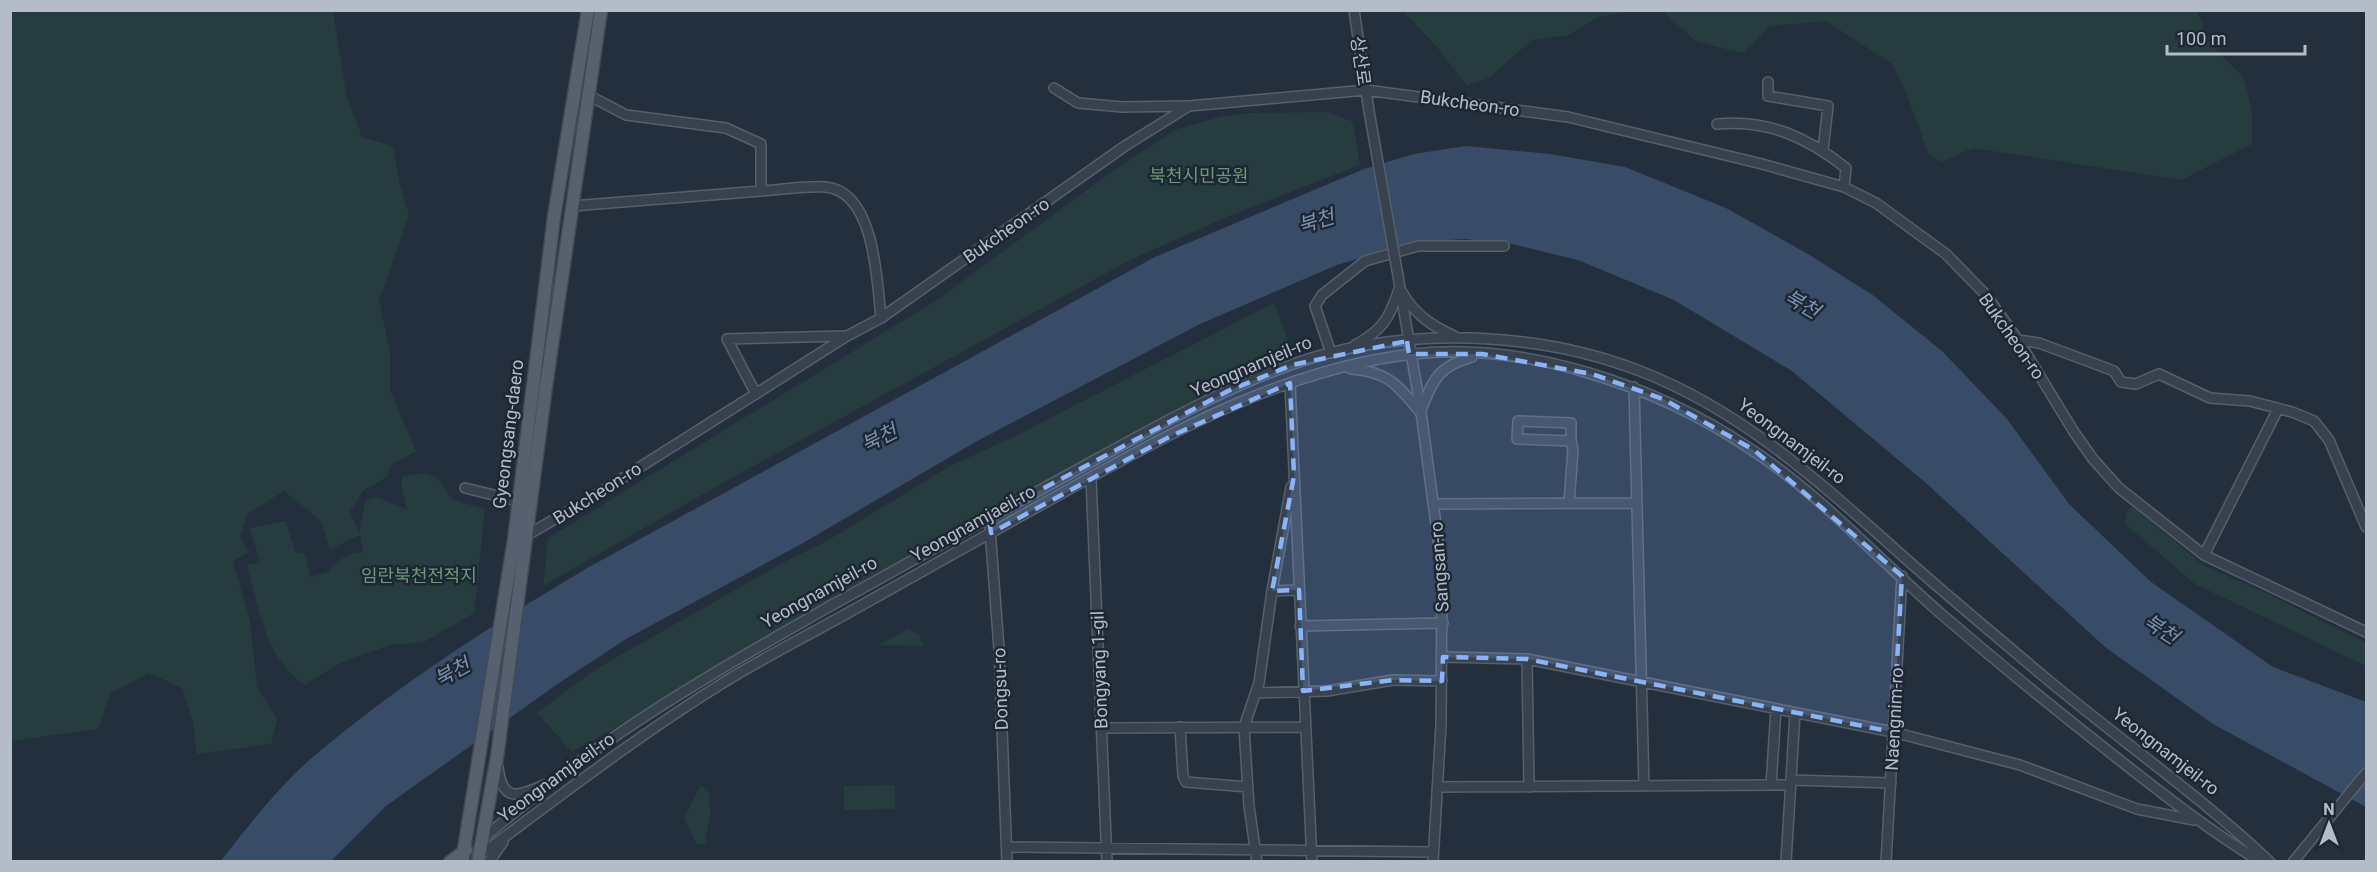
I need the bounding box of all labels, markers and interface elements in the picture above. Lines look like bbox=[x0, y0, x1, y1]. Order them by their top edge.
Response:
scale bar bbox=[2167, 18, 2305, 56]
text: 100 m bbox=[2176, 28, 2227, 49]
street label: 상산로 bbox=[1347, 35, 1375, 87]
street label: Bukcheon-ro bbox=[1419, 86, 1521, 120]
park label: 북천시민공원 bbox=[1149, 165, 1249, 186]
street label: Bukcheon-ro bbox=[959, 193, 1053, 267]
water label: 북천 bbox=[1295, 203, 1340, 238]
water label: 북천 bbox=[1780, 284, 1826, 325]
street label: Bukcheon-ro bbox=[1975, 289, 2049, 383]
street label: Yeongnamjeil-ro bbox=[1187, 331, 1315, 401]
street label: Gyeongsang-daero bbox=[488, 358, 528, 510]
street label: Yeongnamjeil-ro bbox=[1734, 394, 1850, 488]
water label: 북천 bbox=[857, 418, 903, 457]
street label: Bukcheon-ro bbox=[549, 458, 645, 528]
street label: Yeongnamjaeil-ro bbox=[907, 480, 1039, 566]
street label: Sangsan-ro bbox=[1425, 521, 1453, 613]
street label: Yeongnamjeil-ro bbox=[757, 551, 881, 633]
park label: 임란북천전적지 bbox=[361, 565, 477, 586]
water label: 북천 bbox=[2139, 609, 2185, 650]
street label: Bongyang 1-gil bbox=[1086, 611, 1112, 729]
street label: Dongsu-ro bbox=[988, 647, 1012, 731]
water label: 북천 bbox=[430, 651, 476, 691]
street label: Naengnim-ro bbox=[1881, 667, 1907, 771]
street label: Yeongnamjeil-ro bbox=[2109, 703, 2223, 799]
street label: Yeongnamjaeil-ro bbox=[494, 728, 618, 826]
north arrow bbox=[2299, 794, 2359, 854]
text: N bbox=[2323, 800, 2335, 819]

